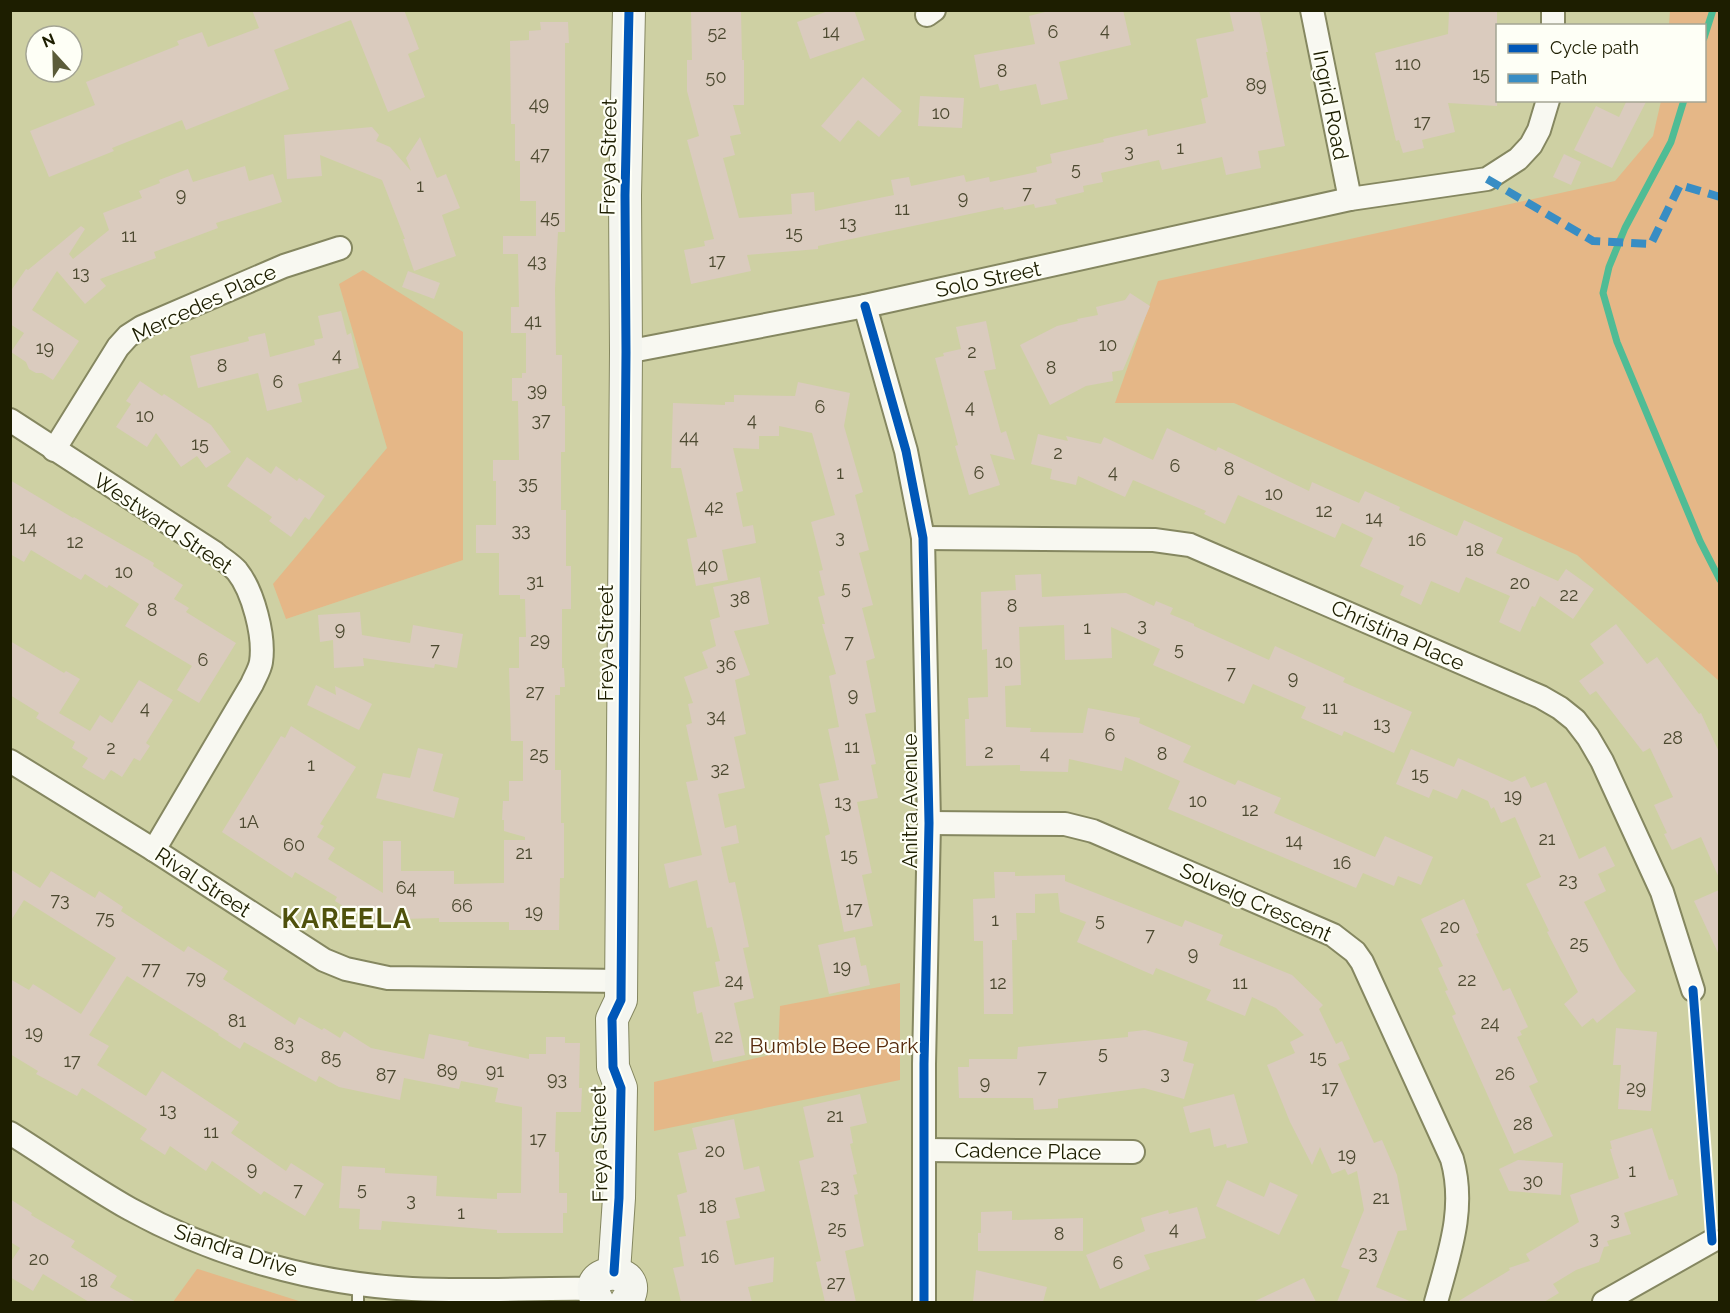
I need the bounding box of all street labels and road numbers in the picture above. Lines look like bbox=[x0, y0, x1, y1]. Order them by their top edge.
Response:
street label: Ingrid Road bbox=[1308, 48, 1354, 162]
street label: Freya Street bbox=[594, 98, 622, 216]
street label: Solo Street bbox=[933, 256, 1043, 302]
street label: Mercedes Place bbox=[128, 259, 280, 347]
street label: Westward Street bbox=[89, 467, 237, 579]
street label: Freya Street bbox=[593, 585, 618, 701]
street label: Christina Place bbox=[1327, 594, 1469, 676]
street label: Anitra Avenue bbox=[897, 733, 922, 869]
street label: Rival Street bbox=[150, 842, 256, 922]
street label: Solveig Crescent bbox=[1176, 857, 1336, 947]
street label: Freya Street bbox=[585, 1085, 613, 1203]
street label: Cadence Place bbox=[955, 1137, 1101, 1165]
street label: Siandra Drive bbox=[171, 1218, 301, 1282]

